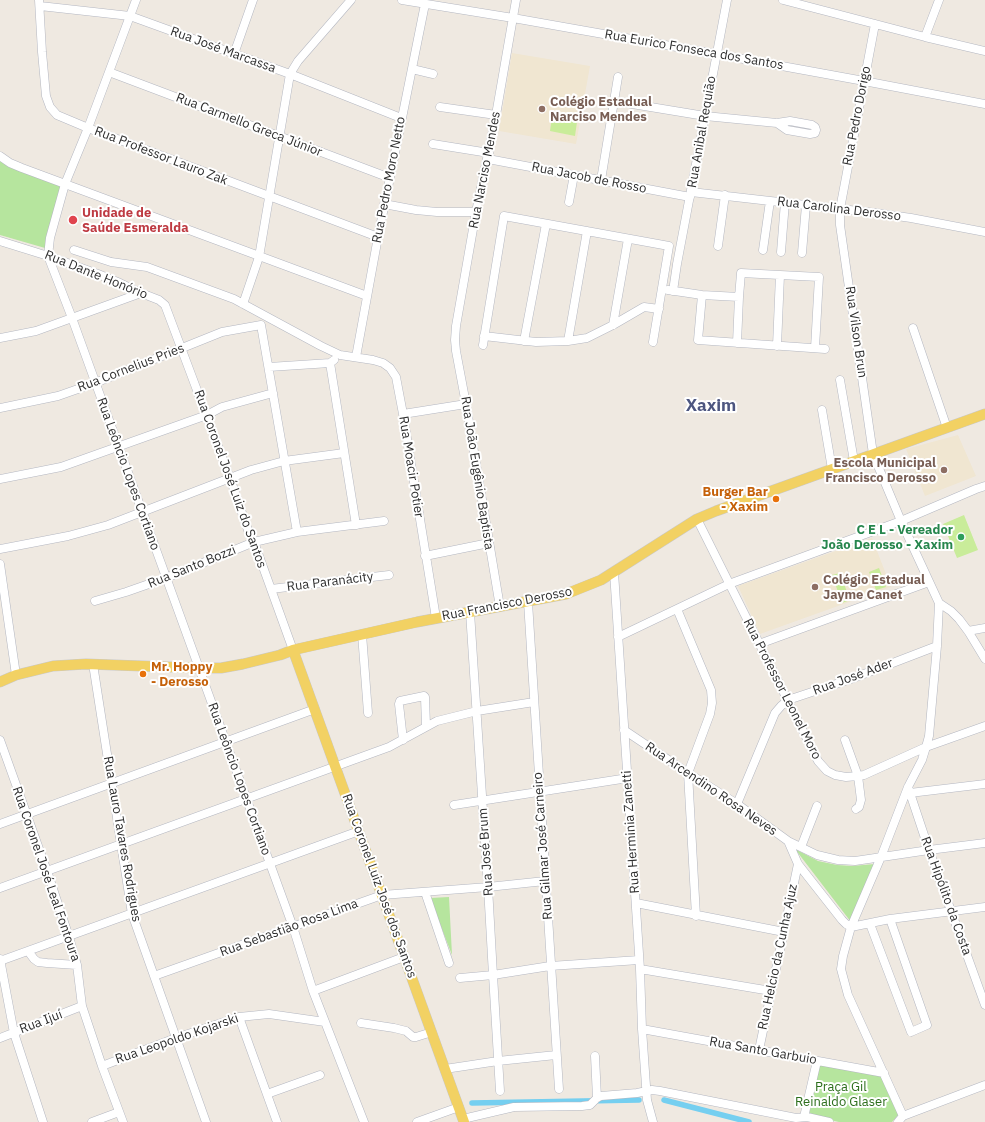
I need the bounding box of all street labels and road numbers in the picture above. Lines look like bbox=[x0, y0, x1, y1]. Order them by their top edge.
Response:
street label: Rua José Marcassa bbox=[168, 24, 278, 76]
street label: Rua Eurico Fonseca dos Santos bbox=[603, 27, 785, 73]
street label: Rua Pedro Dorigo bbox=[840, 65, 874, 167]
street label: Rua Anibal Requião bbox=[684, 75, 720, 189]
street label: Rua Carmello Greca Júnior bbox=[174, 90, 324, 160]
street label: Rua Narciso Mendes bbox=[466, 110, 504, 230]
street label: Rua Pedro Moro Netto bbox=[369, 115, 409, 245]
street label: Rua Professor Lauro Zak bbox=[92, 123, 230, 189]
street label: Rua Jacob de Rosso bbox=[530, 159, 648, 197]
street label: Rua Carolina Derosso bbox=[776, 194, 902, 224]
street label: Rua Dante Honório bbox=[42, 247, 150, 303]
street label: Rua Vilson Brun bbox=[842, 285, 870, 379]
street label: Rua Cornelius Pries bbox=[75, 340, 187, 396]
street label: Rua Coronel José Luiz do Santos bbox=[190, 388, 270, 570]
street label: Rua João Eugênio Baptista bbox=[457, 395, 497, 551]
street label: Rua Leôncio Lopes Cortiano bbox=[93, 396, 163, 552]
street label: Rua Moacir Potier bbox=[395, 415, 427, 519]
street label: Rua Santo Bozzi bbox=[146, 542, 238, 592]
street label: Rua Paranácity bbox=[286, 569, 374, 595]
street label: Rua Francisco Derosso bbox=[441, 584, 573, 624]
street label: Rua Professor Leonel Moro bbox=[740, 616, 824, 762]
street label: Rua José Ader bbox=[811, 655, 895, 699]
street label: Rua Leôncio Lopes Cortiano bbox=[204, 701, 274, 857]
street label: Rua Arcendino Rosa Neves bbox=[642, 739, 780, 839]
street label: Rua Lauro Tavares Rodrigues bbox=[100, 755, 144, 923]
street label: Rua Herminia Zanetti bbox=[619, 770, 643, 894]
street label: Rua Gilmar José Carneiro bbox=[530, 772, 556, 920]
street label: Rua Coronel José Leal Fontoura bbox=[9, 784, 83, 964]
street label: Rua Coronel Luiz José dos Santos bbox=[338, 792, 420, 980]
street label: Rua José Brum bbox=[475, 807, 497, 897]
street label: Rua Hipólito da Costa bbox=[917, 834, 975, 958]
street label: Rua Helcio da Cunha Ajuz bbox=[755, 883, 801, 1031]
street label: Rua Sebastião Rosa Lima bbox=[218, 896, 360, 960]
street label: Rua Ijuí bbox=[17, 1007, 65, 1037]
street label: Rua Leopoldo Kojarski bbox=[113, 1011, 241, 1067]
street label: Rua Santo Garbuio bbox=[708, 1034, 818, 1068]

